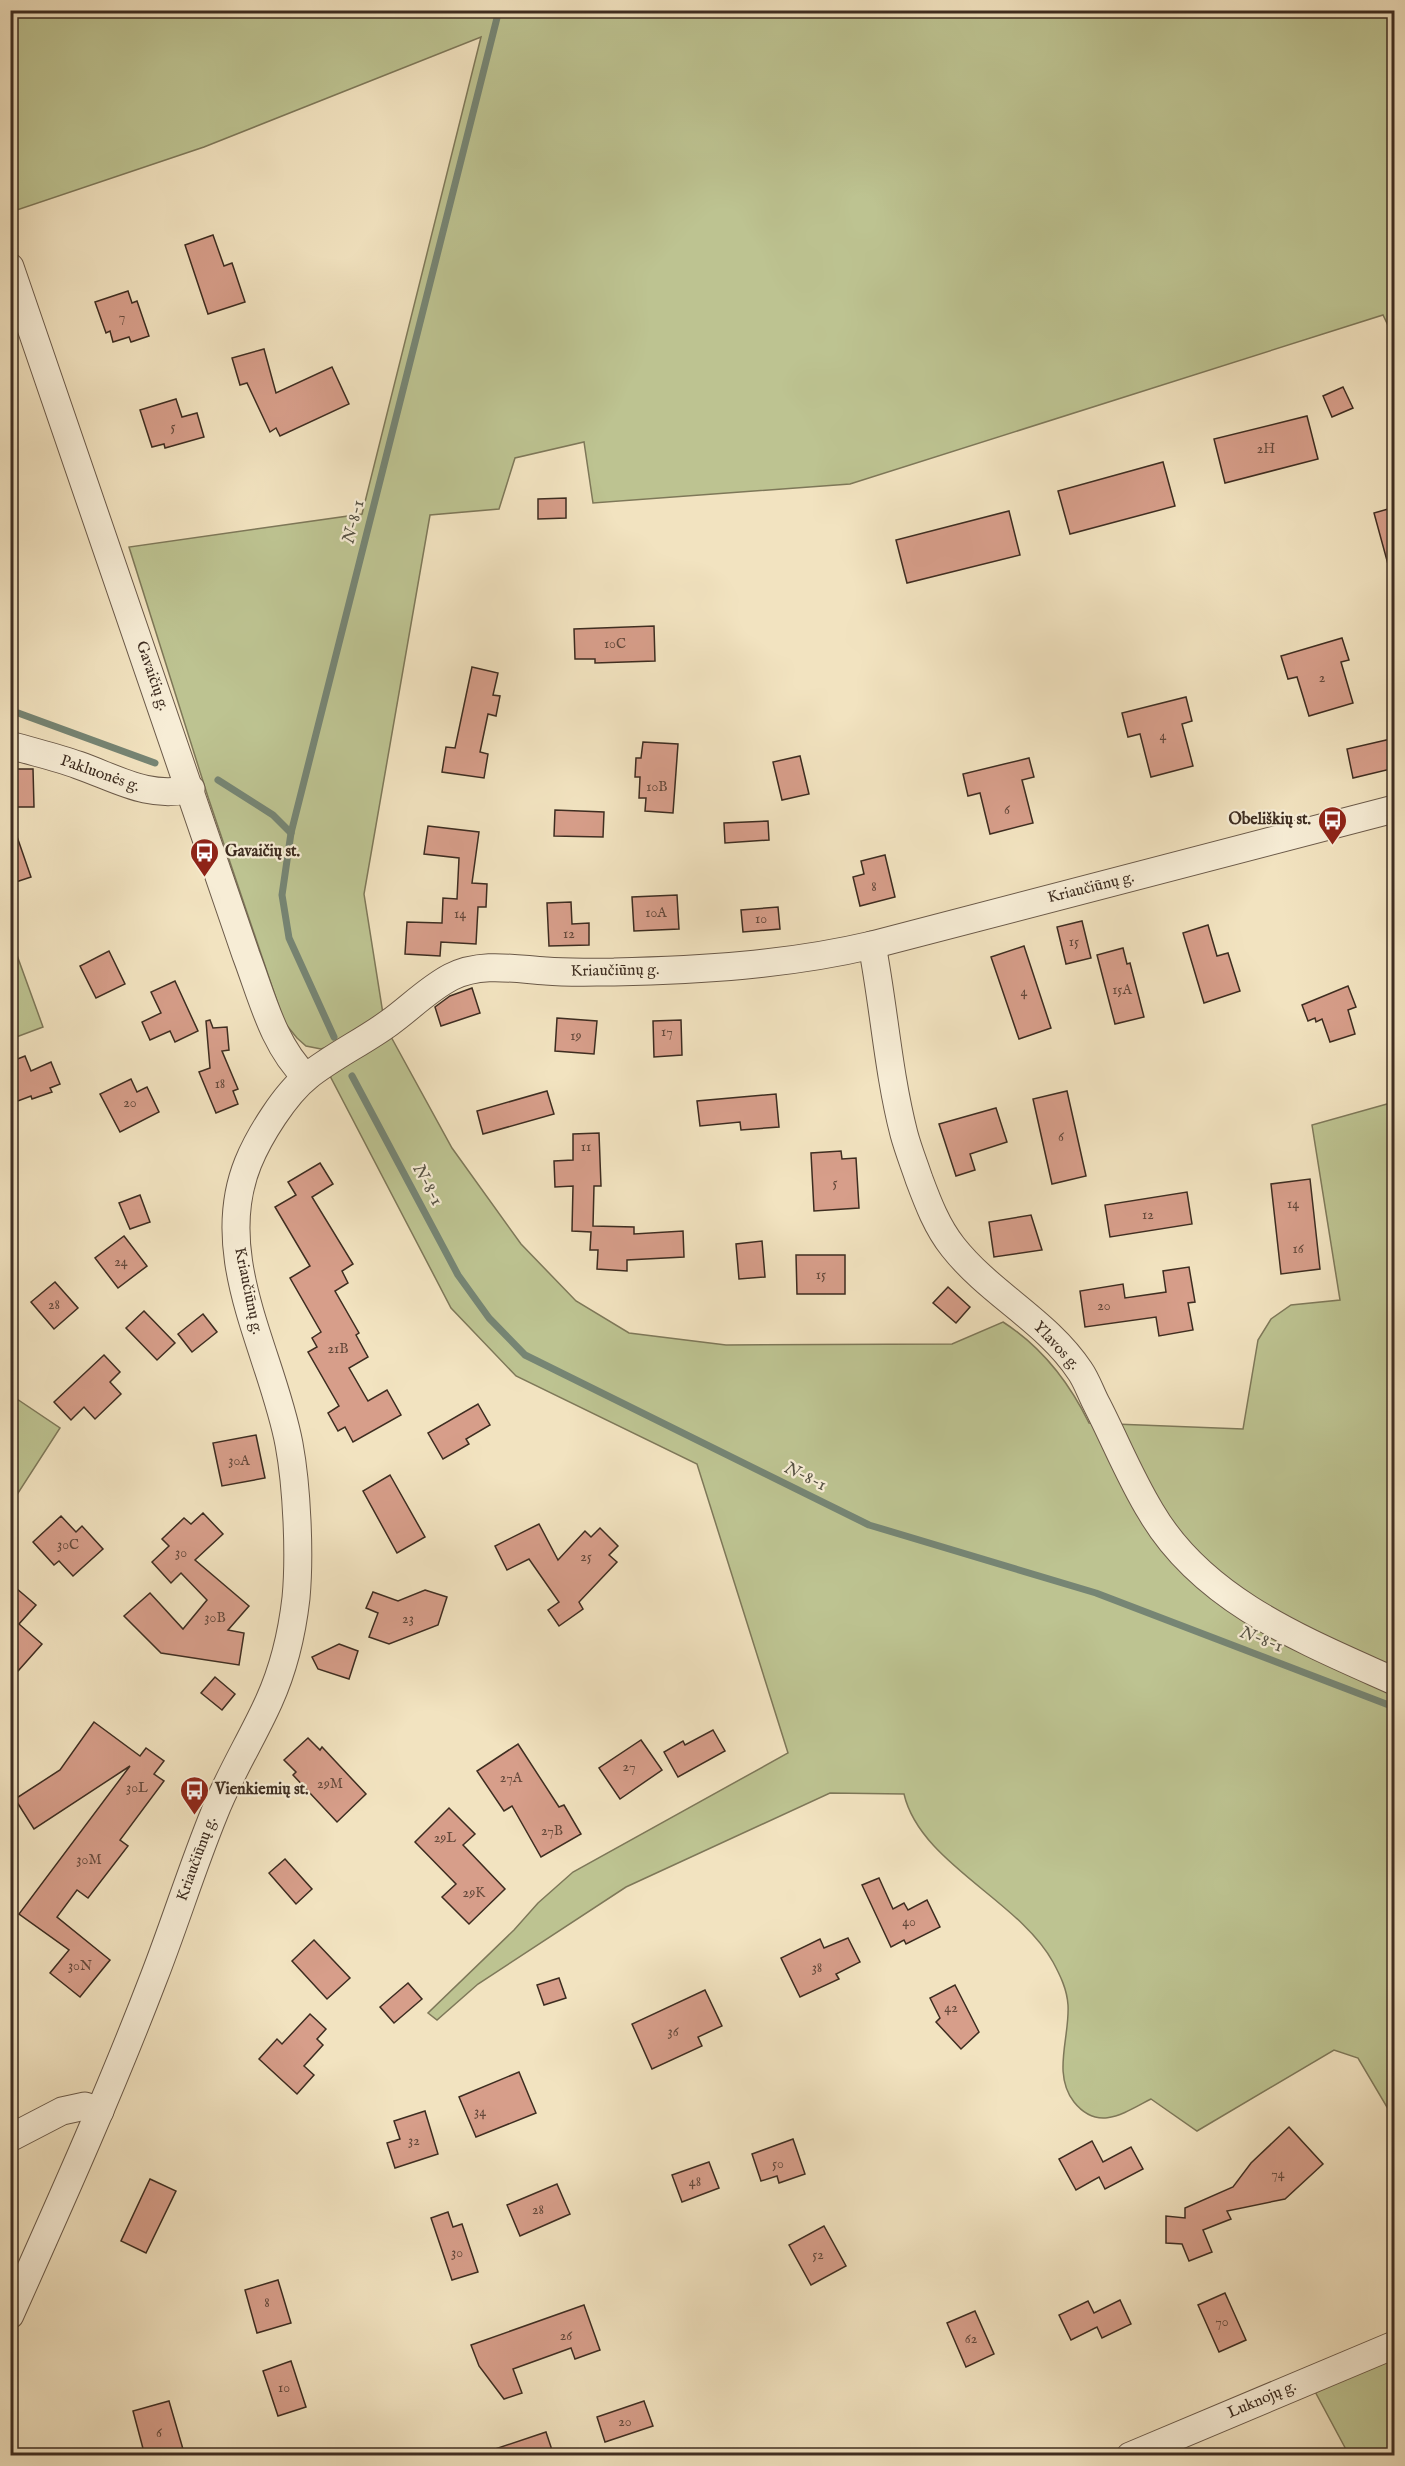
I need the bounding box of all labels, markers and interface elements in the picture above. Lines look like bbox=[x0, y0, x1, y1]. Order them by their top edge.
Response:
house number: 7 bbox=[119, 308, 125, 326]
house number: 5 bbox=[170, 418, 176, 436]
house number: 2H bbox=[1257, 440, 1275, 458]
water label: N-8-1 bbox=[337, 498, 371, 546]
house number: 10C bbox=[604, 635, 626, 653]
street label: Gavaičių g. bbox=[131, 638, 173, 714]
house number: 2 bbox=[1319, 669, 1326, 687]
house number: 4 bbox=[1160, 727, 1167, 745]
street label: Pakluonės g. bbox=[58, 751, 142, 797]
house number: 10B bbox=[646, 778, 668, 796]
house number: 6 bbox=[1004, 801, 1011, 819]
bus stop icon: Obeliškių st. bbox=[1316, 804, 1348, 846]
place label: Obeliškių st. bbox=[1228, 810, 1311, 830]
bus stop icon: Gavaičių st. bbox=[188, 836, 220, 878]
place label: Gavaičių st. bbox=[225, 842, 300, 862]
street label: Kriaučiūnų g. bbox=[1046, 868, 1136, 908]
house number: 8 bbox=[871, 878, 877, 896]
house number: 10A bbox=[645, 904, 667, 922]
house number: 14 bbox=[454, 905, 466, 923]
house number: 10 bbox=[755, 910, 767, 928]
house number: 12 bbox=[563, 925, 575, 943]
house number: 15 bbox=[1069, 933, 1079, 951]
street label: Kriaučiūnų g. bbox=[571, 960, 659, 982]
house number: 15A bbox=[1112, 981, 1132, 999]
house number: 4 bbox=[1021, 983, 1028, 1001]
house number: 17 bbox=[661, 1023, 673, 1041]
house number: 19 bbox=[570, 1027, 582, 1045]
house number: 18 bbox=[215, 1075, 225, 1093]
house number: 20 bbox=[123, 1094, 137, 1112]
house number: 6 bbox=[1058, 1128, 1065, 1146]
house number: 11 bbox=[581, 1138, 591, 1156]
water label: N-8-1 bbox=[406, 1160, 448, 1210]
house number: 5 bbox=[832, 1174, 838, 1192]
house number: 14 bbox=[1287, 1195, 1299, 1213]
house number: 12 bbox=[1142, 1206, 1154, 1224]
house number: 16 bbox=[1292, 1240, 1305, 1258]
street label: Kriaučiūnų g. bbox=[229, 1246, 267, 1336]
house number: 24 bbox=[114, 1253, 128, 1271]
house number: 15 bbox=[816, 1266, 826, 1284]
house number: 28 bbox=[48, 1296, 60, 1314]
house number: 20 bbox=[1097, 1297, 1111, 1315]
street label: Ylavos g. bbox=[1028, 1317, 1084, 1375]
house number: 21B bbox=[327, 1340, 349, 1358]
house number: 30A bbox=[228, 1452, 250, 1470]
water label: N-8-1 bbox=[780, 1457, 830, 1497]
house number: 30C bbox=[57, 1536, 79, 1554]
house number: 30 bbox=[175, 1544, 187, 1562]
house number: 25 bbox=[580, 1548, 592, 1566]
house number: 30B bbox=[204, 1609, 226, 1627]
house number: 23 bbox=[402, 1610, 414, 1628]
water label: N-8-1 bbox=[1236, 1621, 1286, 1659]
house number: 27 bbox=[623, 1758, 635, 1776]
house number: 27A bbox=[500, 1769, 523, 1787]
bus stop icon: Vienkiemių st. bbox=[178, 1774, 210, 1816]
house number: 29M bbox=[317, 1775, 343, 1793]
house number: 30L bbox=[126, 1779, 148, 1797]
place label: Vienkiemių st. bbox=[214, 1780, 309, 1800]
street label: Kriaučiūnų g. bbox=[172, 1814, 222, 1904]
house number: 27B bbox=[541, 1822, 563, 1840]
house number: 29L bbox=[434, 1829, 456, 1847]
house number: 30M bbox=[76, 1851, 102, 1869]
house number: 29K bbox=[463, 1884, 486, 1902]
house number: 40 bbox=[902, 1913, 916, 1931]
house number: 30N bbox=[68, 1957, 92, 1975]
house number: 38 bbox=[812, 1959, 822, 1977]
house number: 42 bbox=[944, 1999, 958, 2017]
house number: 36 bbox=[667, 2023, 680, 2041]
house number: 34 bbox=[474, 2103, 486, 2121]
house number: 32 bbox=[408, 2132, 420, 2150]
house number: 50 bbox=[772, 2155, 784, 2173]
house number: 74 bbox=[1271, 2165, 1285, 2183]
house number: 48 bbox=[689, 2173, 701, 2191]
house number: 28 bbox=[532, 2201, 544, 2219]
house number: 30 bbox=[451, 2244, 463, 2262]
house number: 52 bbox=[812, 2246, 824, 2264]
house number: 8 bbox=[264, 2294, 270, 2312]
house number: 70 bbox=[1215, 2313, 1229, 2331]
house number: 26 bbox=[560, 2327, 573, 2345]
house number: 62 bbox=[965, 2330, 978, 2348]
street label: Luknojų g. bbox=[1225, 2377, 1299, 2423]
house number: 10 bbox=[278, 2379, 290, 2397]
house number: 20 bbox=[618, 2413, 632, 2431]
house number: 6 bbox=[156, 2424, 163, 2442]

